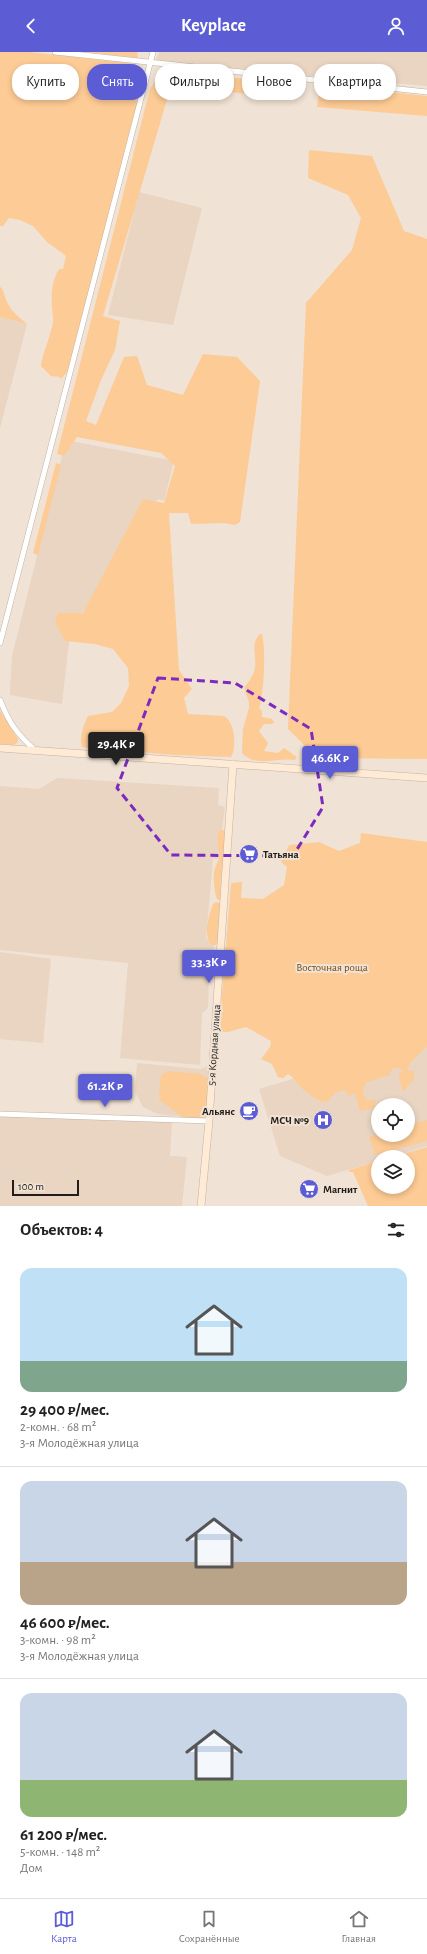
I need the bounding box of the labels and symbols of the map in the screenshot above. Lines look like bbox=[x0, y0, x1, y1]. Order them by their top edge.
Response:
pin: 29.4K ₽ bbox=[79, 732, 153, 766]
pin: 46.6K ₽ bbox=[293, 746, 367, 780]
supermarket icon: Татьяна bbox=[238, 843, 260, 865]
place label: Татьяна bbox=[263, 849, 299, 860]
pin: 33.3K ₽ bbox=[172, 950, 246, 984]
park label: Восточная роща bbox=[296, 962, 368, 973]
street label: 5-я Кордная улица bbox=[206, 1004, 222, 1086]
pin: 61.2K ₽ bbox=[68, 1074, 142, 1108]
cafe icon: Альянс bbox=[238, 1100, 260, 1122]
place label: Альянс bbox=[202, 1106, 236, 1117]
hospital icon: МСЧ №9 bbox=[312, 1109, 334, 1131]
place label: МСЧ №9 bbox=[270, 1115, 309, 1126]
scale bar bbox=[12, 1178, 79, 1197]
supermarket icon: Магнит bbox=[298, 1178, 320, 1200]
place label: Магнит bbox=[323, 1184, 358, 1195]

